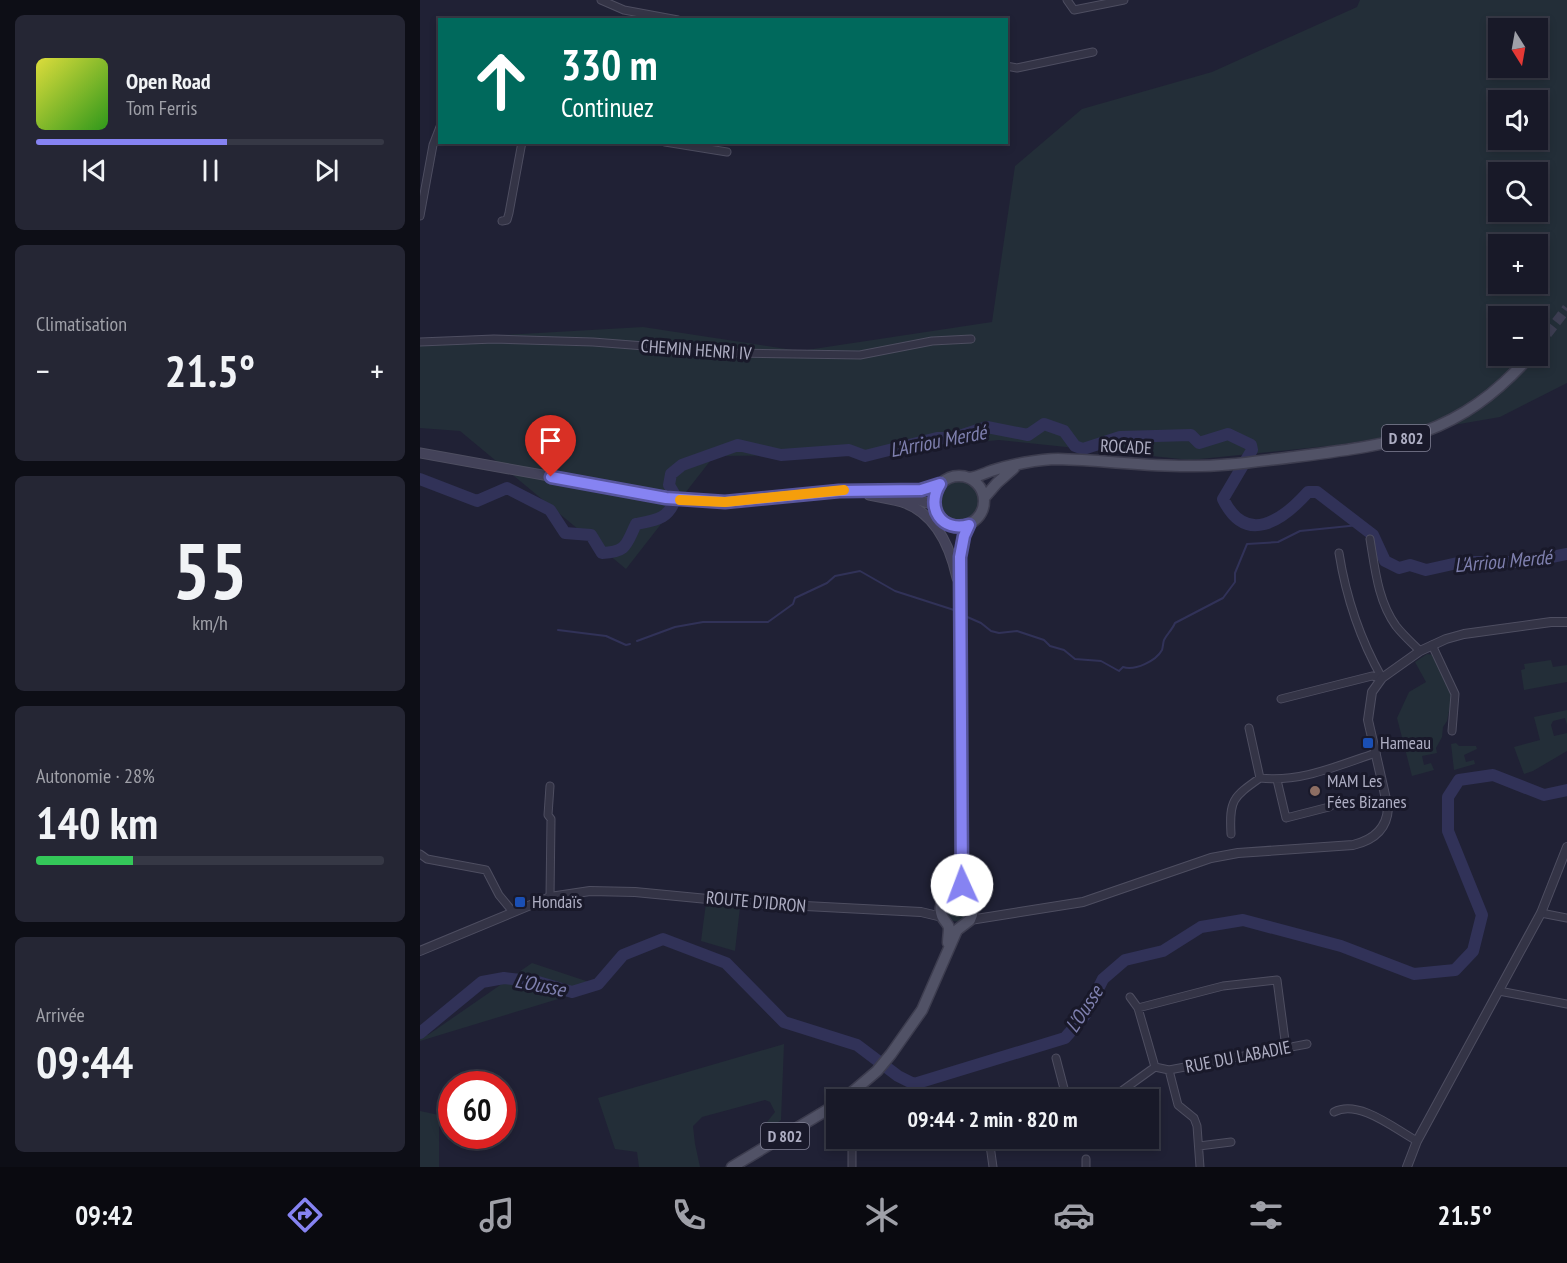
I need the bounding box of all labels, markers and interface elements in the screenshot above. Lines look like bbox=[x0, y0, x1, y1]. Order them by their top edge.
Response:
north arrow bbox=[1488, 18, 1548, 78]
map controls bbox=[1488, 18, 1548, 366]
text: 330 m bbox=[561, 37, 658, 92]
icon: ahead bbox=[462, 42, 540, 120]
text: Open Road bbox=[126, 67, 211, 95]
text: Continuez bbox=[561, 90, 654, 124]
button: sound bbox=[1488, 90, 1548, 150]
text: Tom Ferris bbox=[126, 95, 197, 121]
icon: previous bbox=[78, 154, 111, 187]
icon: pause bbox=[194, 154, 227, 187]
icon: next bbox=[310, 154, 343, 187]
button: search bbox=[1488, 162, 1548, 222]
button: + bbox=[1488, 234, 1548, 294]
button: − bbox=[1488, 306, 1548, 366]
text: Climatisation bbox=[36, 311, 127, 337]
street label: CHEMIN HENRI IV bbox=[640, 334, 753, 365]
text: 21.5° bbox=[165, 341, 255, 399]
text: − bbox=[36, 349, 50, 392]
text: + bbox=[370, 349, 384, 392]
pin bbox=[525, 415, 576, 477]
water label: L'Arriou Merdé bbox=[888, 419, 990, 463]
icon: arrive bbox=[534, 424, 567, 457]
road number: D 802 bbox=[1382, 425, 1430, 451]
street label: ROCADE bbox=[1100, 434, 1152, 459]
text: 55 bbox=[173, 520, 247, 621]
water label: L'Arriou Merdé bbox=[1453, 544, 1554, 578]
text: km/h bbox=[192, 610, 228, 636]
place label: Hameau bbox=[1380, 731, 1431, 754]
marker: Hameau bbox=[1361, 736, 1375, 750]
text: Autonomie · 28% bbox=[36, 763, 155, 789]
place label: MAM Les Fées Bizanes bbox=[1327, 769, 1407, 813]
marker: MAM Les Fées Bizanes bbox=[1308, 784, 1322, 798]
text: 140 km bbox=[36, 793, 158, 851]
position arrow bbox=[930, 853, 994, 917]
street label: ROUTE D'IDRON bbox=[705, 886, 807, 917]
place label: Hondaïs bbox=[532, 890, 582, 913]
marker: Hondaïs bbox=[513, 895, 527, 909]
water label: L'Ousse bbox=[513, 967, 569, 1003]
water label: L'Ousse bbox=[1059, 979, 1110, 1037]
text: Arrivée bbox=[36, 1002, 85, 1028]
text: 09:44 bbox=[36, 1032, 133, 1090]
street label: RUE DU LABADIE bbox=[1183, 1035, 1292, 1078]
speed limit sign: 60 bbox=[438, 1071, 516, 1149]
text: 09:44 · 2 min · 820 m bbox=[907, 1105, 1078, 1133]
road number: D 802 bbox=[761, 1123, 809, 1149]
icon: directions bbox=[284, 1194, 326, 1236]
icon: music bbox=[476, 1194, 518, 1236]
icon: phone bbox=[668, 1194, 710, 1236]
icon: climate bbox=[861, 1194, 903, 1236]
icon: car bbox=[1053, 1194, 1095, 1236]
icon: filters bbox=[1245, 1194, 1287, 1236]
text: 09:42 bbox=[75, 1198, 134, 1232]
text: 21.5° bbox=[1438, 1198, 1492, 1232]

